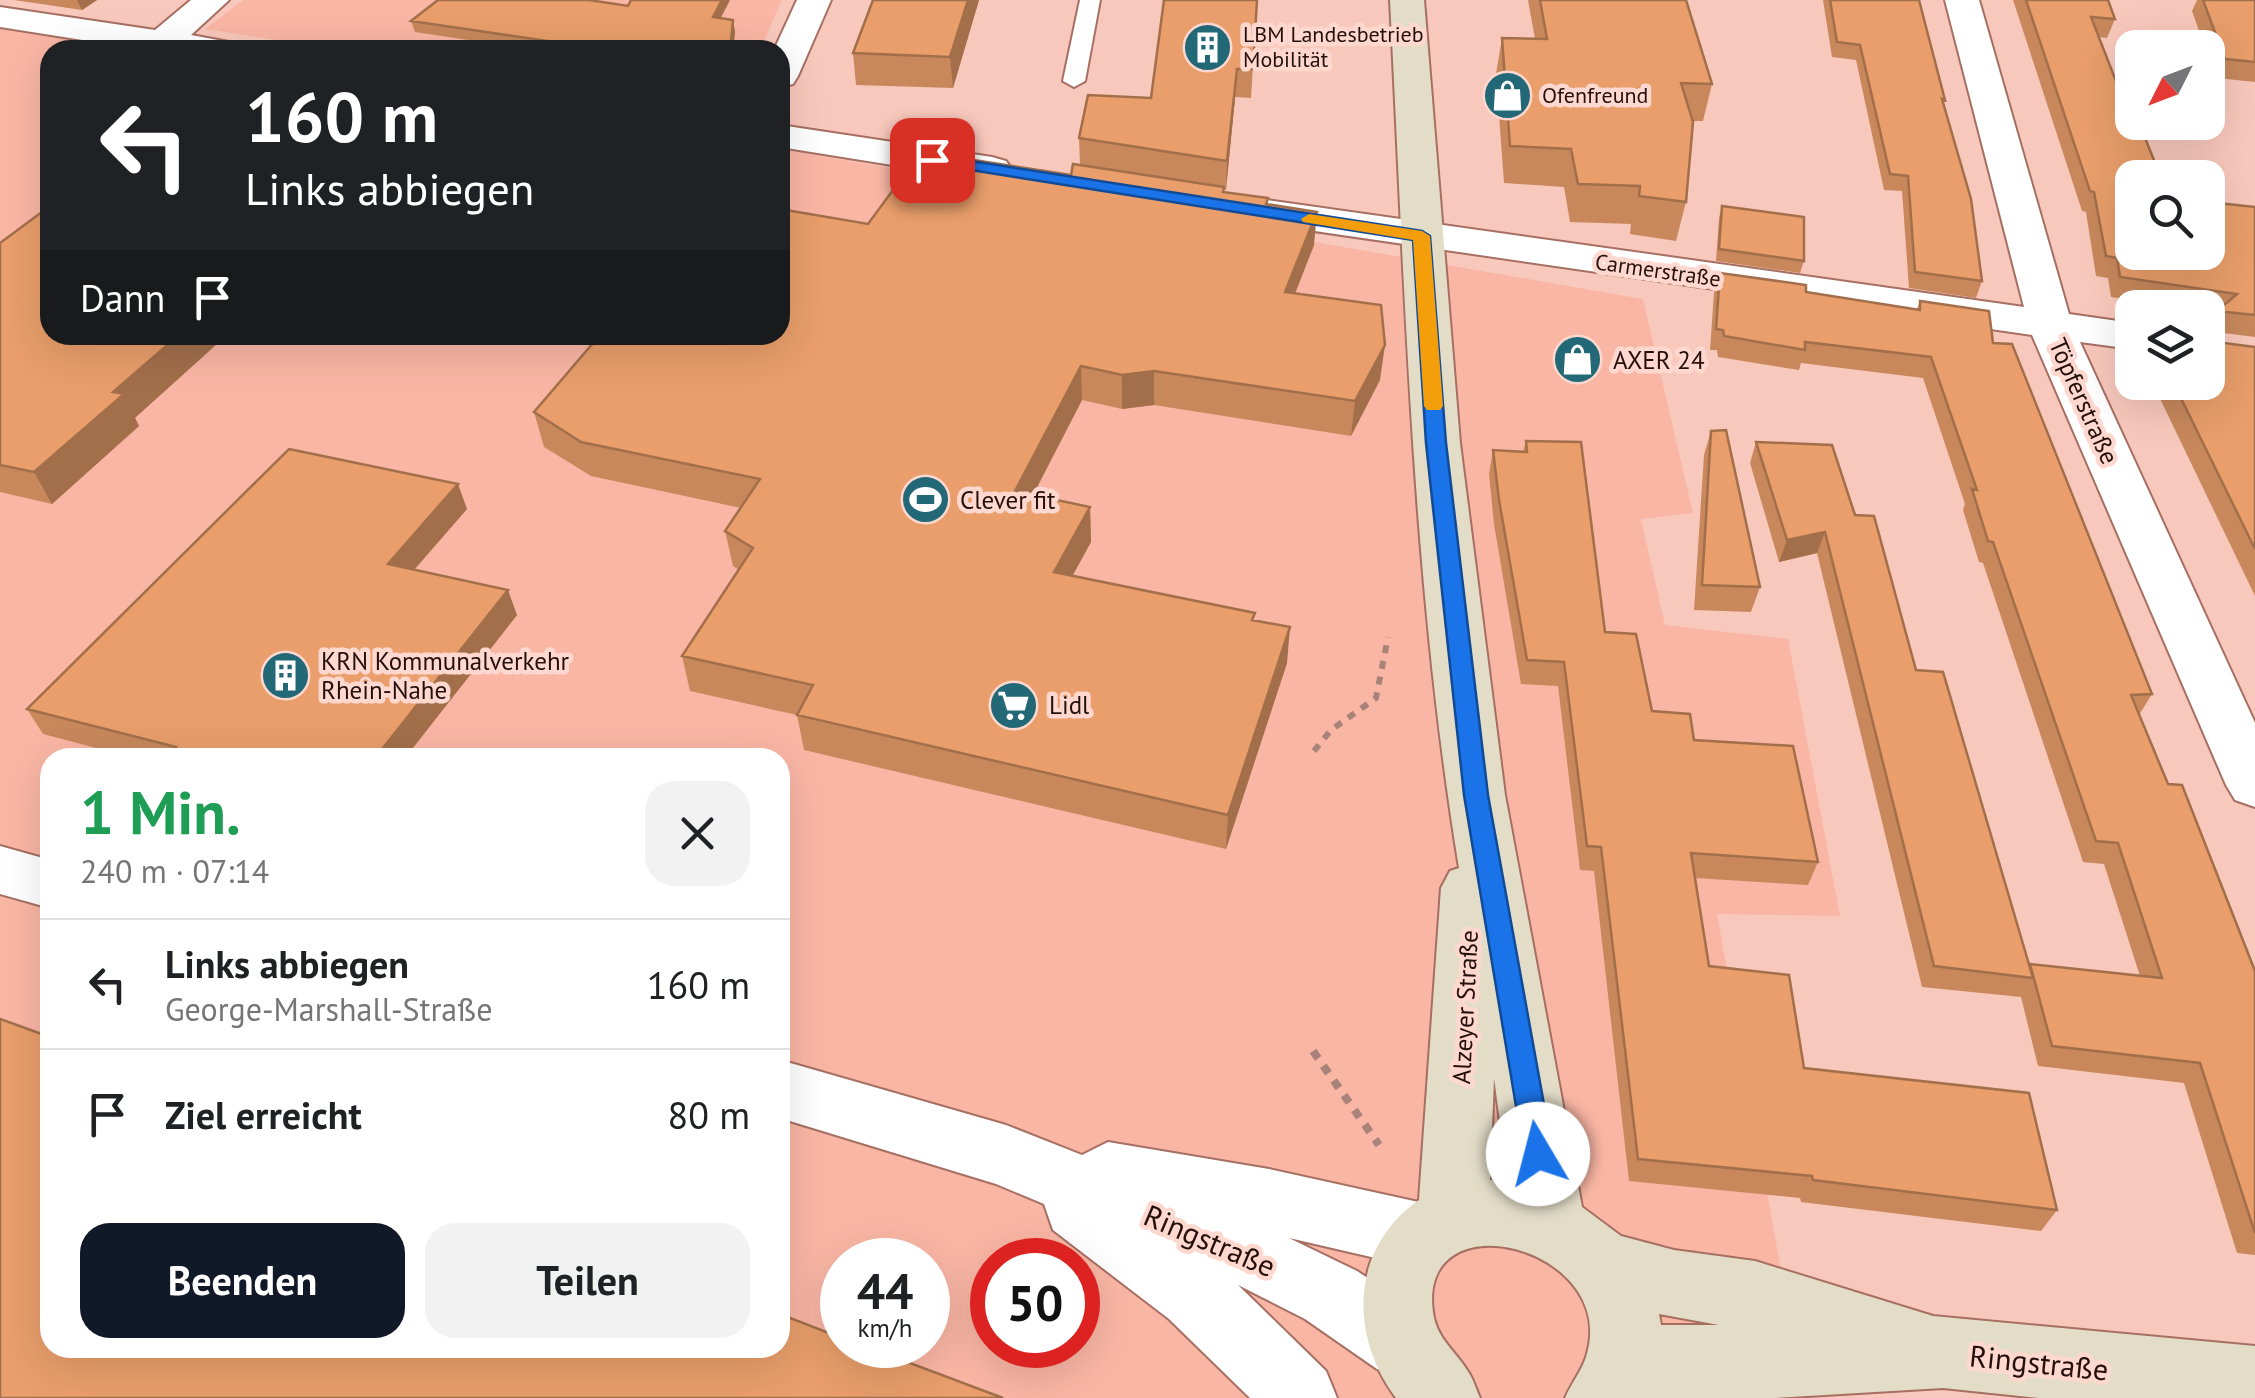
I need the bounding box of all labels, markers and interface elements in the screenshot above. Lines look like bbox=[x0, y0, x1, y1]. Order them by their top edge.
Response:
place label: LBM Landesbetrieb Mobilität bbox=[1243, 20, 1424, 73]
building icon: LBM Landesbetrieb Mobilität bbox=[1182, 21, 1234, 73]
north arrow bbox=[2115, 30, 2225, 140]
map controls bbox=[2115, 30, 2225, 400]
shop icon: Ofenfreund bbox=[1481, 69, 1533, 121]
text: 160 m bbox=[245, 71, 438, 161]
icon: left bbox=[80, 80, 210, 210]
place label: Ofenfreund bbox=[1542, 81, 1648, 109]
pin bbox=[890, 118, 975, 203]
icon: arrive bbox=[905, 133, 960, 188]
text: Links abbiegen bbox=[245, 159, 534, 217]
button: search bbox=[2115, 160, 2225, 270]
street label: Carmerstraße bbox=[1593, 247, 1723, 293]
icon: arrive bbox=[185, 270, 240, 325]
text: Dann bbox=[80, 273, 165, 322]
button: layers bbox=[2115, 290, 2225, 400]
street label: Töpferstraße bbox=[2042, 333, 2126, 469]
shop icon: AXER 24 bbox=[1552, 334, 1604, 386]
place label: AXER 24 bbox=[1613, 344, 1705, 376]
sports icon: Clever fit bbox=[899, 474, 951, 526]
place label: Clever fit bbox=[960, 484, 1056, 516]
place label: KRN Kommunalverkehr Rhein-Nahe bbox=[321, 645, 570, 706]
building icon: KRN Kommunalverkehr Rhein-Nahe bbox=[260, 649, 312, 701]
supermarket icon: Lidl bbox=[988, 679, 1040, 731]
place label: Lidl bbox=[1049, 689, 1090, 721]
text: 1 Min. bbox=[80, 773, 241, 851]
button: close bbox=[645, 781, 750, 886]
text: 240 m · 07:14 bbox=[80, 850, 269, 892]
street label: Alzeyer Straße bbox=[1445, 929, 1485, 1085]
text: Links abbiegen bbox=[165, 939, 409, 988]
icon: left bbox=[80, 957, 135, 1012]
text: 160 m bbox=[647, 960, 750, 1009]
text: George-Marshall-Straße bbox=[165, 988, 492, 1030]
icon: arrive bbox=[80, 1087, 135, 1142]
text: Ziel erreicht bbox=[165, 1090, 362, 1139]
text: 80 m bbox=[668, 1090, 750, 1139]
position arrow bbox=[1486, 1102, 1590, 1206]
street label: Ringstraße bbox=[1138, 1195, 1282, 1285]
button: Beenden bbox=[80, 1223, 405, 1338]
button: Teilen bbox=[425, 1223, 750, 1338]
speed limit sign: 50 bbox=[970, 1238, 1100, 1368]
text: 44 bbox=[857, 1258, 913, 1323]
text: km/h bbox=[858, 1312, 912, 1344]
street label: Ringstraße bbox=[1968, 1335, 2110, 1389]

